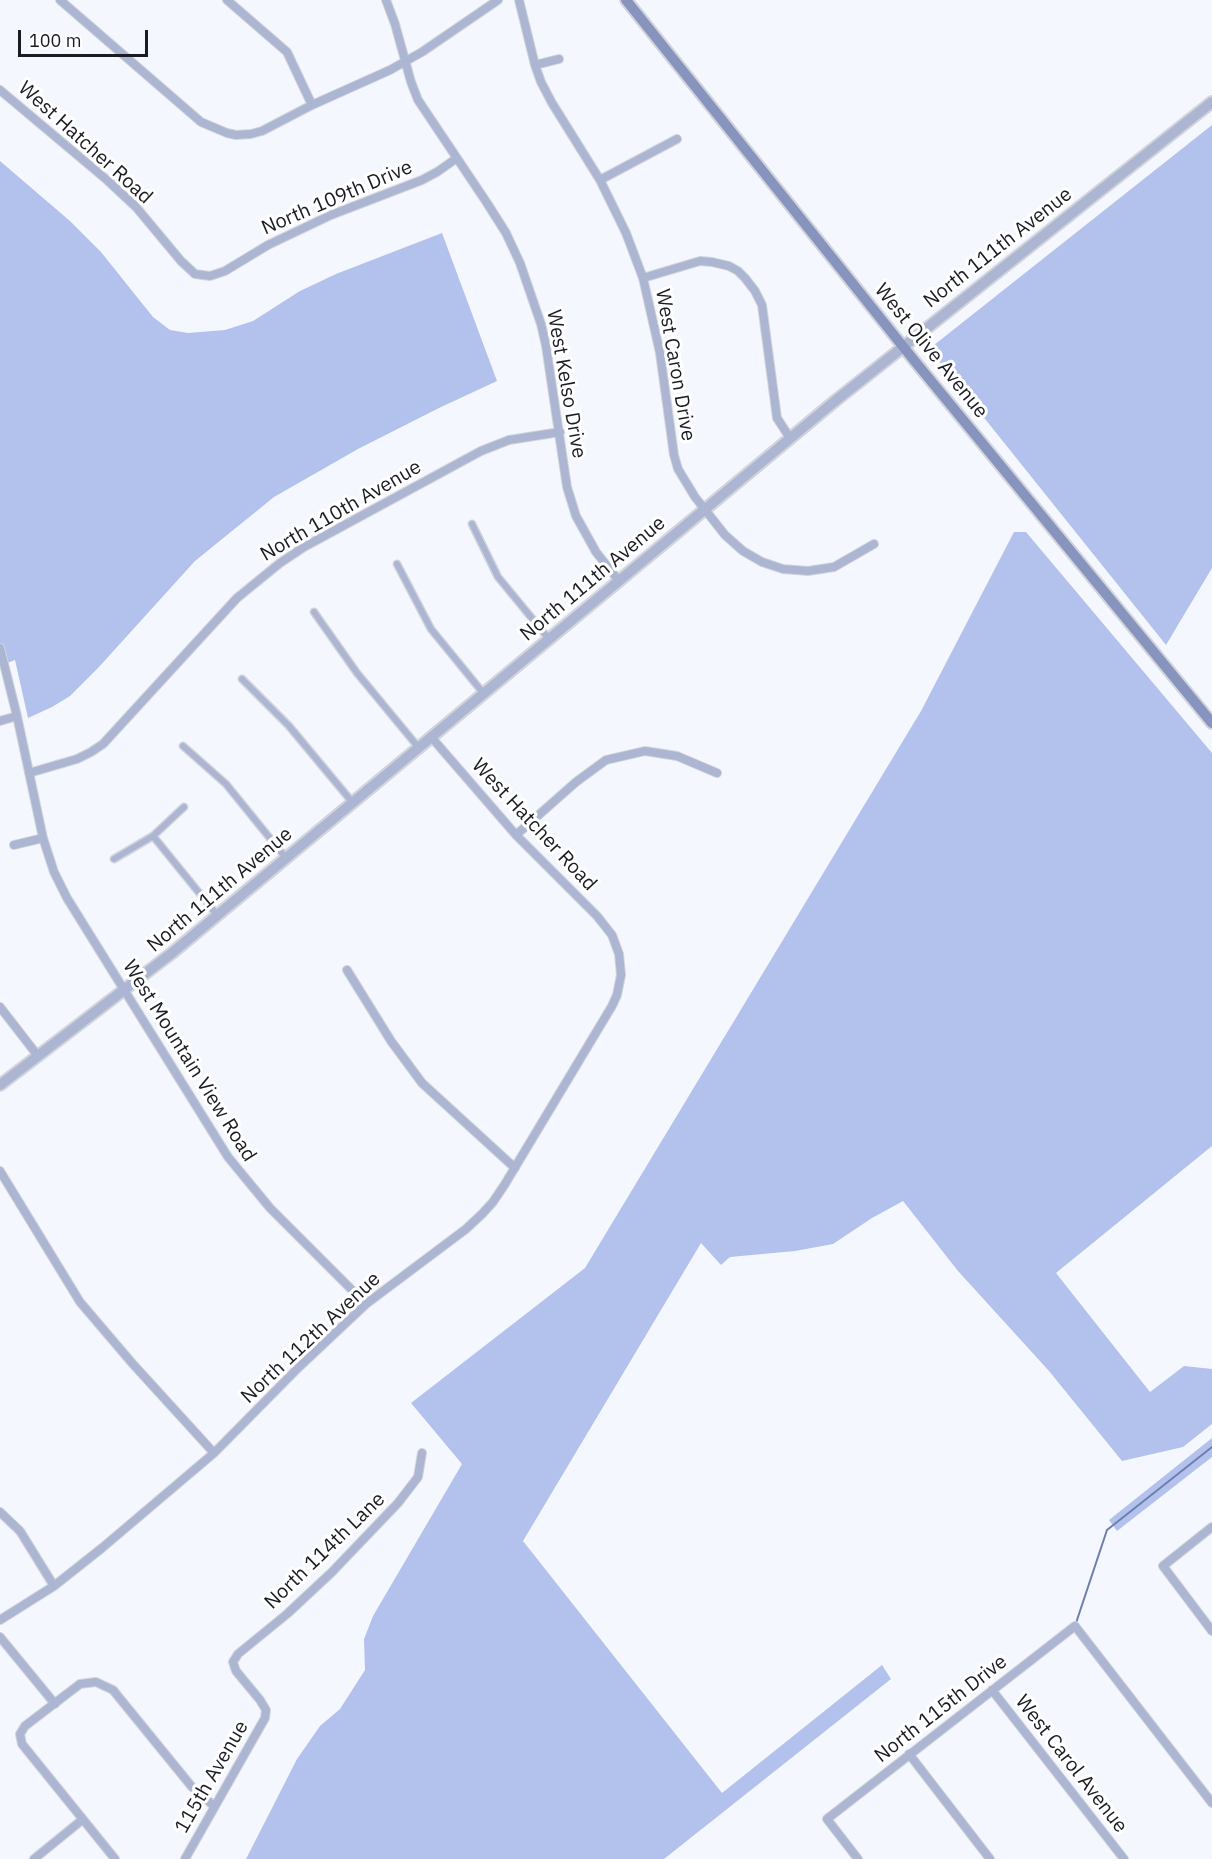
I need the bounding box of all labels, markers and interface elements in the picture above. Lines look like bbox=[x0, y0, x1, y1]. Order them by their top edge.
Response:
scale bar bbox=[21, 18, 152, 56]
text: 100 m bbox=[29, 29, 81, 52]
street label: West Hatcher Road bbox=[13, 77, 157, 209]
street label: North 109th Drive bbox=[258, 155, 416, 241]
street label: North 111th Avenue bbox=[919, 183, 1077, 313]
street label: West Olive Avenue bbox=[869, 279, 993, 423]
street label: West Caron Drive bbox=[650, 287, 700, 443]
street label: West Kelso Drive bbox=[541, 308, 591, 460]
street label: North 110th Avenue bbox=[256, 455, 426, 567]
street label: North 111th Avenue bbox=[516, 511, 670, 647]
street label: West Hatcher Road bbox=[467, 754, 601, 896]
street label: North 111th Avenue bbox=[143, 822, 297, 958]
street label: West Mountain View Road bbox=[117, 956, 261, 1166]
street label: North 112th Avenue bbox=[236, 1267, 386, 1409]
street label: North 114th Lane bbox=[260, 1487, 390, 1615]
street label: North 115th Drive bbox=[870, 1650, 1012, 1768]
street label: West Carol Avenue bbox=[1010, 1690, 1132, 1838]
street label: 115th Avenue bbox=[170, 1716, 254, 1838]

